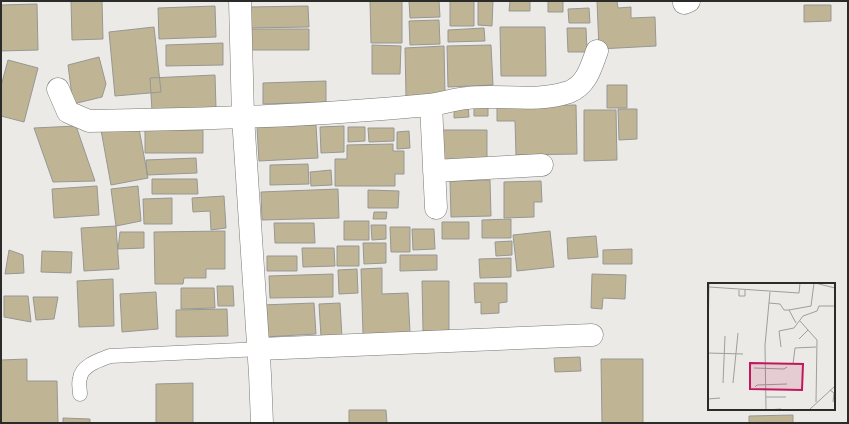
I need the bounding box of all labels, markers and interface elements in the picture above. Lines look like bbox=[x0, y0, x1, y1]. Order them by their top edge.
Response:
inset map bbox=[708, 283, 835, 410]

